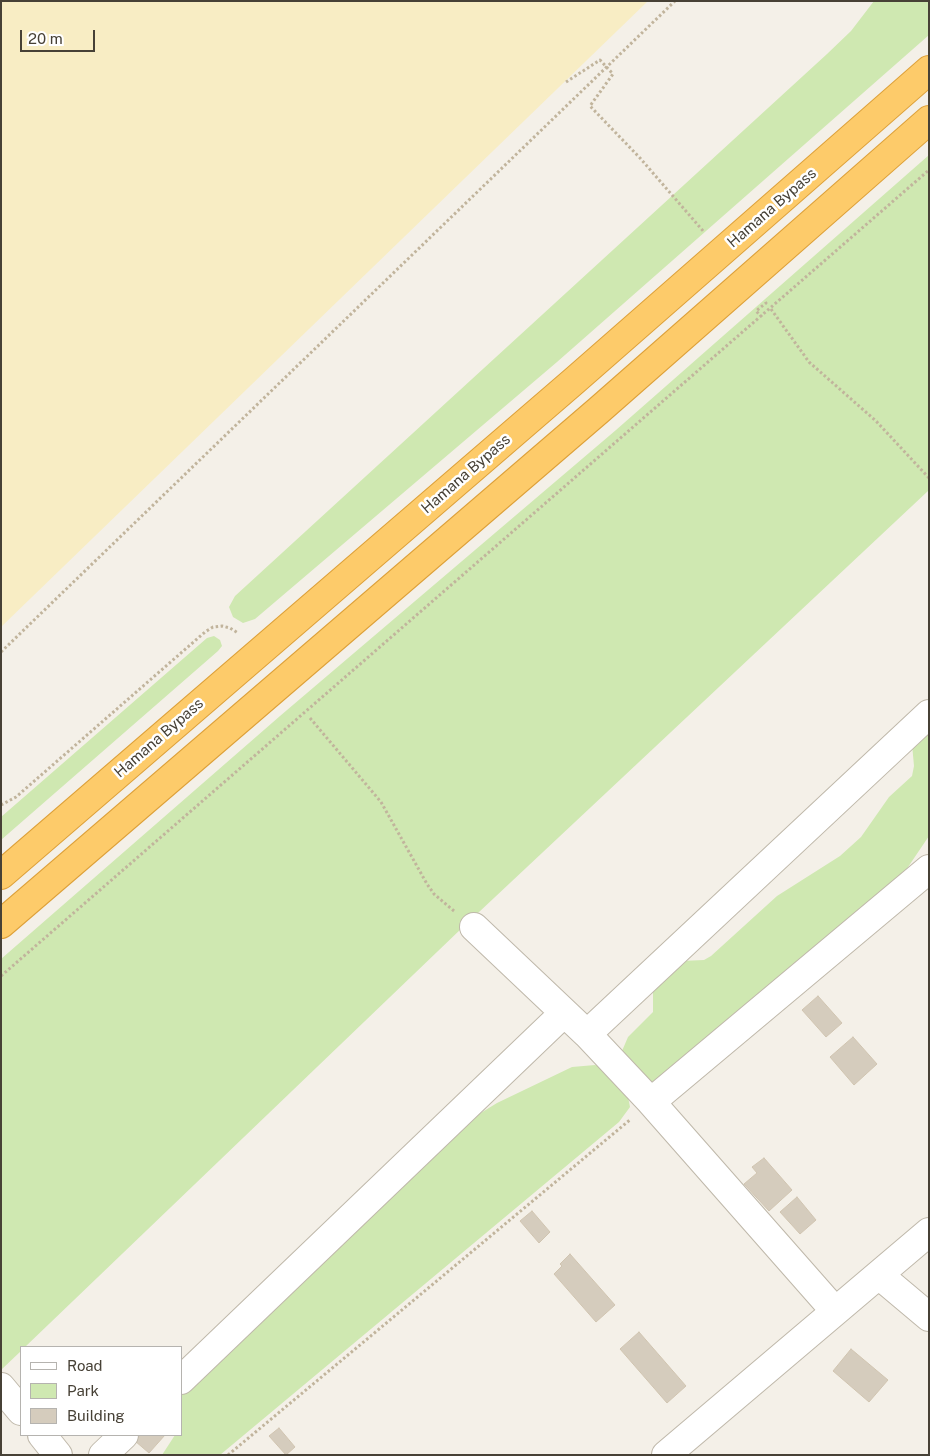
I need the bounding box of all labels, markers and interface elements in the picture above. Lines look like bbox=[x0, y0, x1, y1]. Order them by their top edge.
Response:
scale bar bbox=[22, 20, 98, 52]
text: 20 m bbox=[28, 30, 63, 47]
street label: Hamana Bypass bbox=[724, 165, 820, 251]
street label: Hamana Bypass bbox=[418, 431, 514, 517]
street label: Hamana Bypass bbox=[111, 695, 207, 781]
legend bbox=[20, 1346, 182, 1436]
text: Road bbox=[67, 1357, 103, 1374]
text: Park bbox=[67, 1382, 99, 1399]
text: Building bbox=[67, 1407, 125, 1424]

